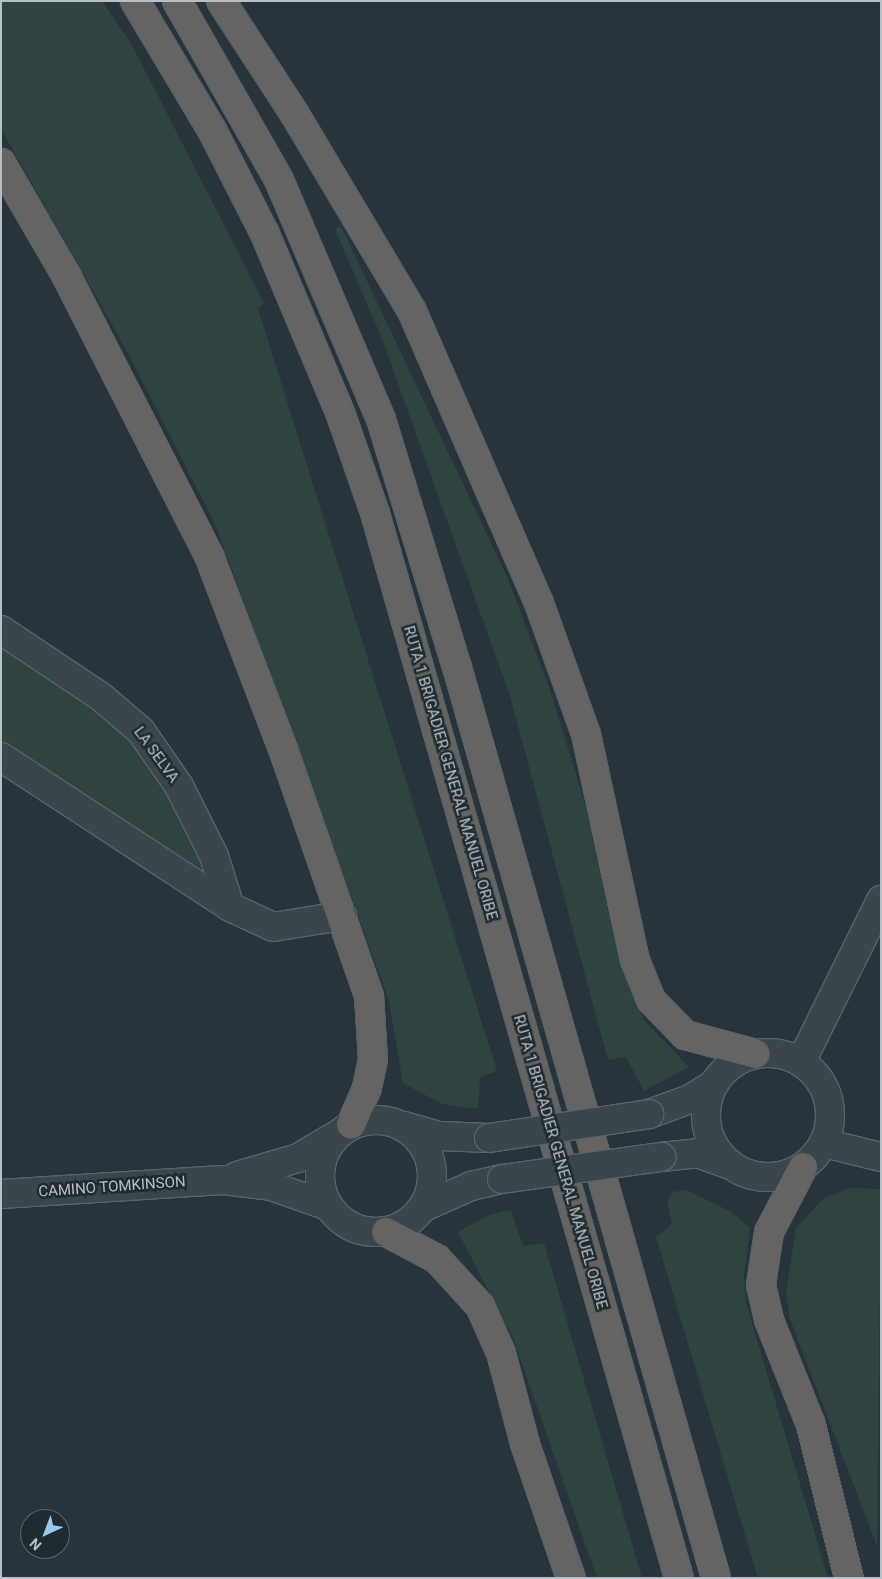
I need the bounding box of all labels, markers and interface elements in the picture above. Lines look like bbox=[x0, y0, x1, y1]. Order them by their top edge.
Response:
street label: RUTA 1 BRIGADIER GENERAL MANUEL ORIBE bbox=[399, 624, 501, 922]
street label: LA SELVA bbox=[130, 724, 182, 786]
street label: RUTA 1 BRIGADIER GENERAL MANUEL ORIBE bbox=[509, 1013, 611, 1311]
street label: CAMINO TOMKINSON bbox=[38, 1173, 186, 1201]
north arrow bbox=[20, 1509, 70, 1559]
text: N bbox=[26, 1535, 45, 1553]

